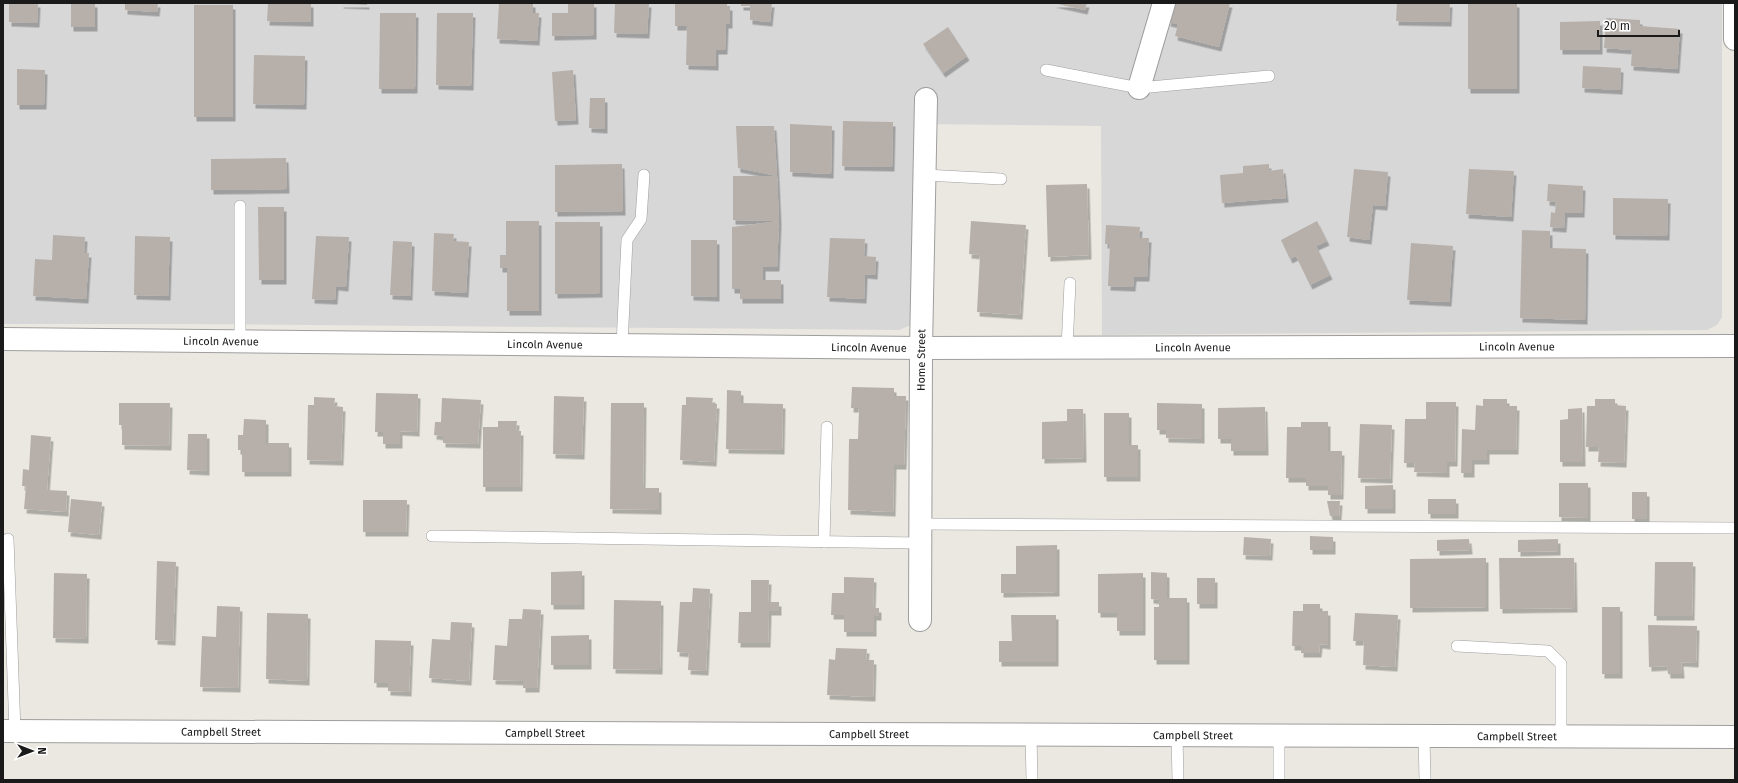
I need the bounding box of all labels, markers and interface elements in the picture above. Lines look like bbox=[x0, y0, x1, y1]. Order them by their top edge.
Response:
scale bar bbox=[1598, 12, 1679, 38]
text: 20 m bbox=[1604, 19, 1630, 33]
street label: Home Street bbox=[915, 329, 928, 391]
street label: Lincoln Avenue bbox=[183, 335, 259, 349]
street label: Lincoln Avenue bbox=[507, 338, 583, 352]
street label: Lincoln Avenue bbox=[1479, 340, 1555, 354]
street label: Lincoln Avenue bbox=[831, 341, 907, 355]
street label: Lincoln Avenue bbox=[1155, 341, 1231, 354]
street label: Campbell Street bbox=[181, 726, 261, 739]
street label: Campbell Street bbox=[505, 727, 585, 740]
street label: Campbell Street bbox=[829, 728, 909, 741]
street label: Campbell Street bbox=[1153, 729, 1233, 742]
street label: Campbell Street bbox=[1477, 730, 1557, 743]
north arrow bbox=[12, 731, 52, 771]
text: N bbox=[35, 747, 48, 755]

